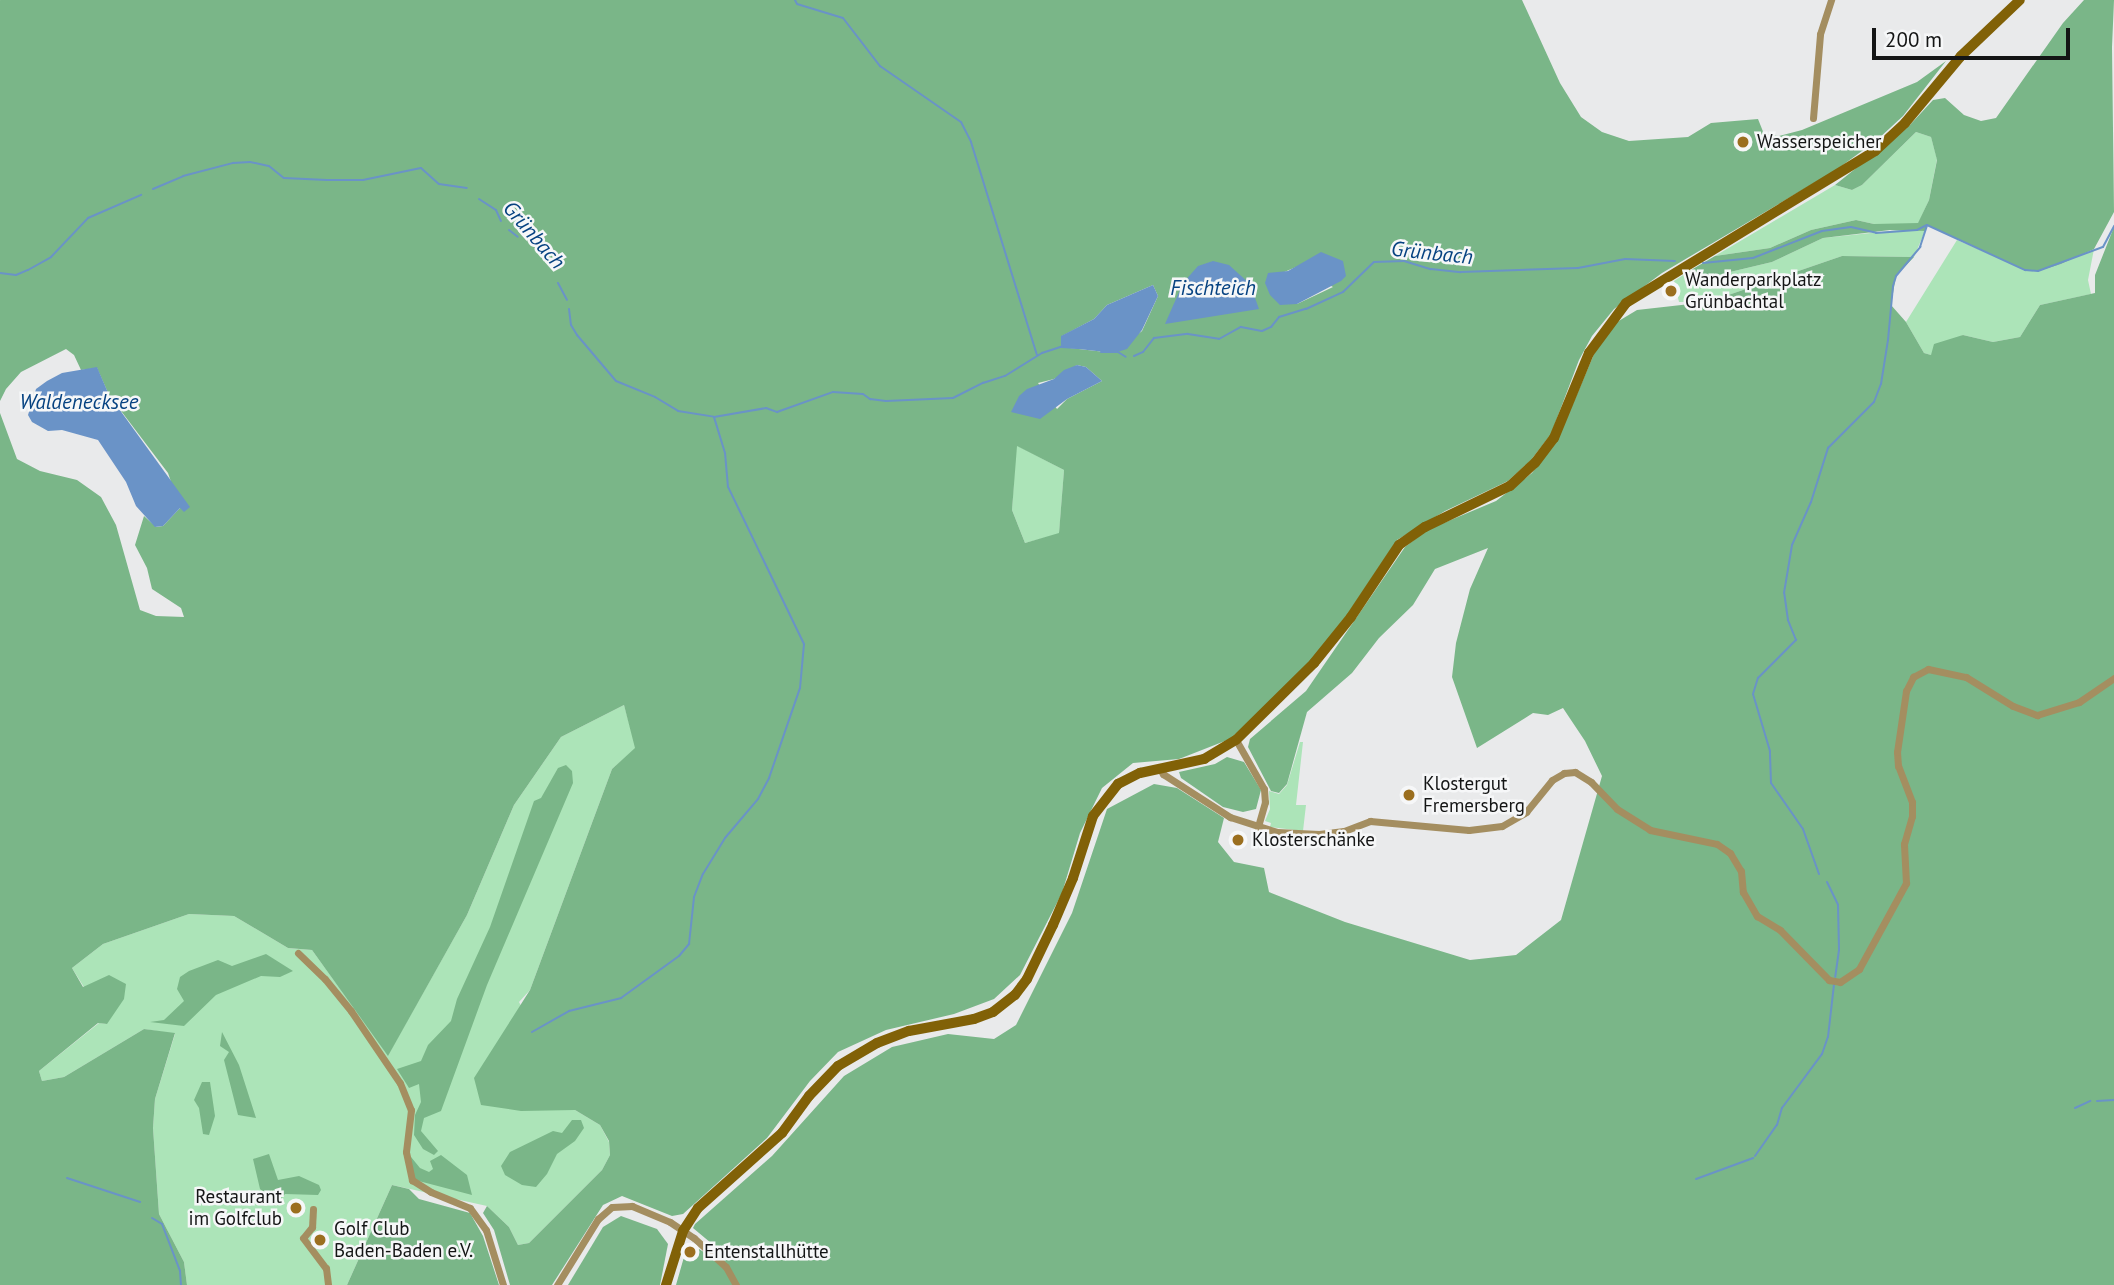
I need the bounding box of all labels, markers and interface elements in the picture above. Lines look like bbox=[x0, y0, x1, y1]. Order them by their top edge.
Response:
scale bar bbox=[1876, 14, 2074, 58]
text: 200 m bbox=[1885, 26, 1942, 53]
place label: Wasserspeicher bbox=[1757, 131, 1882, 153]
marker: Wasserspeicher bbox=[1735, 134, 1751, 150]
water label: Grünbach bbox=[498, 196, 570, 274]
water label: Grünbach bbox=[1390, 236, 1474, 270]
place label: Wanderparkplatz Grünbachtal bbox=[1685, 269, 1822, 313]
water label: Fischteich bbox=[1170, 275, 1256, 301]
marker: Wanderparkplatz Grünbachtal bbox=[1663, 283, 1679, 299]
water label: Waldenecksee bbox=[19, 389, 139, 415]
place label: Klostergut Fremersberg bbox=[1423, 773, 1525, 817]
marker: Klostergut Fremersberg bbox=[1401, 787, 1417, 803]
place label: Klosterschänke bbox=[1252, 829, 1375, 851]
marker: Klosterschänke bbox=[1230, 832, 1246, 848]
place label: Restaurant im Golfclub bbox=[189, 1186, 282, 1230]
marker: Restaurant im Golfclub bbox=[288, 1200, 304, 1216]
place label: Golf Club Baden-Baden e.V. bbox=[334, 1218, 473, 1262]
marker: Golf Club Baden-Baden e.V. bbox=[312, 1232, 328, 1248]
place label: Entenstallhütte bbox=[704, 1241, 829, 1263]
marker: Entenstallhütte bbox=[682, 1244, 698, 1260]

